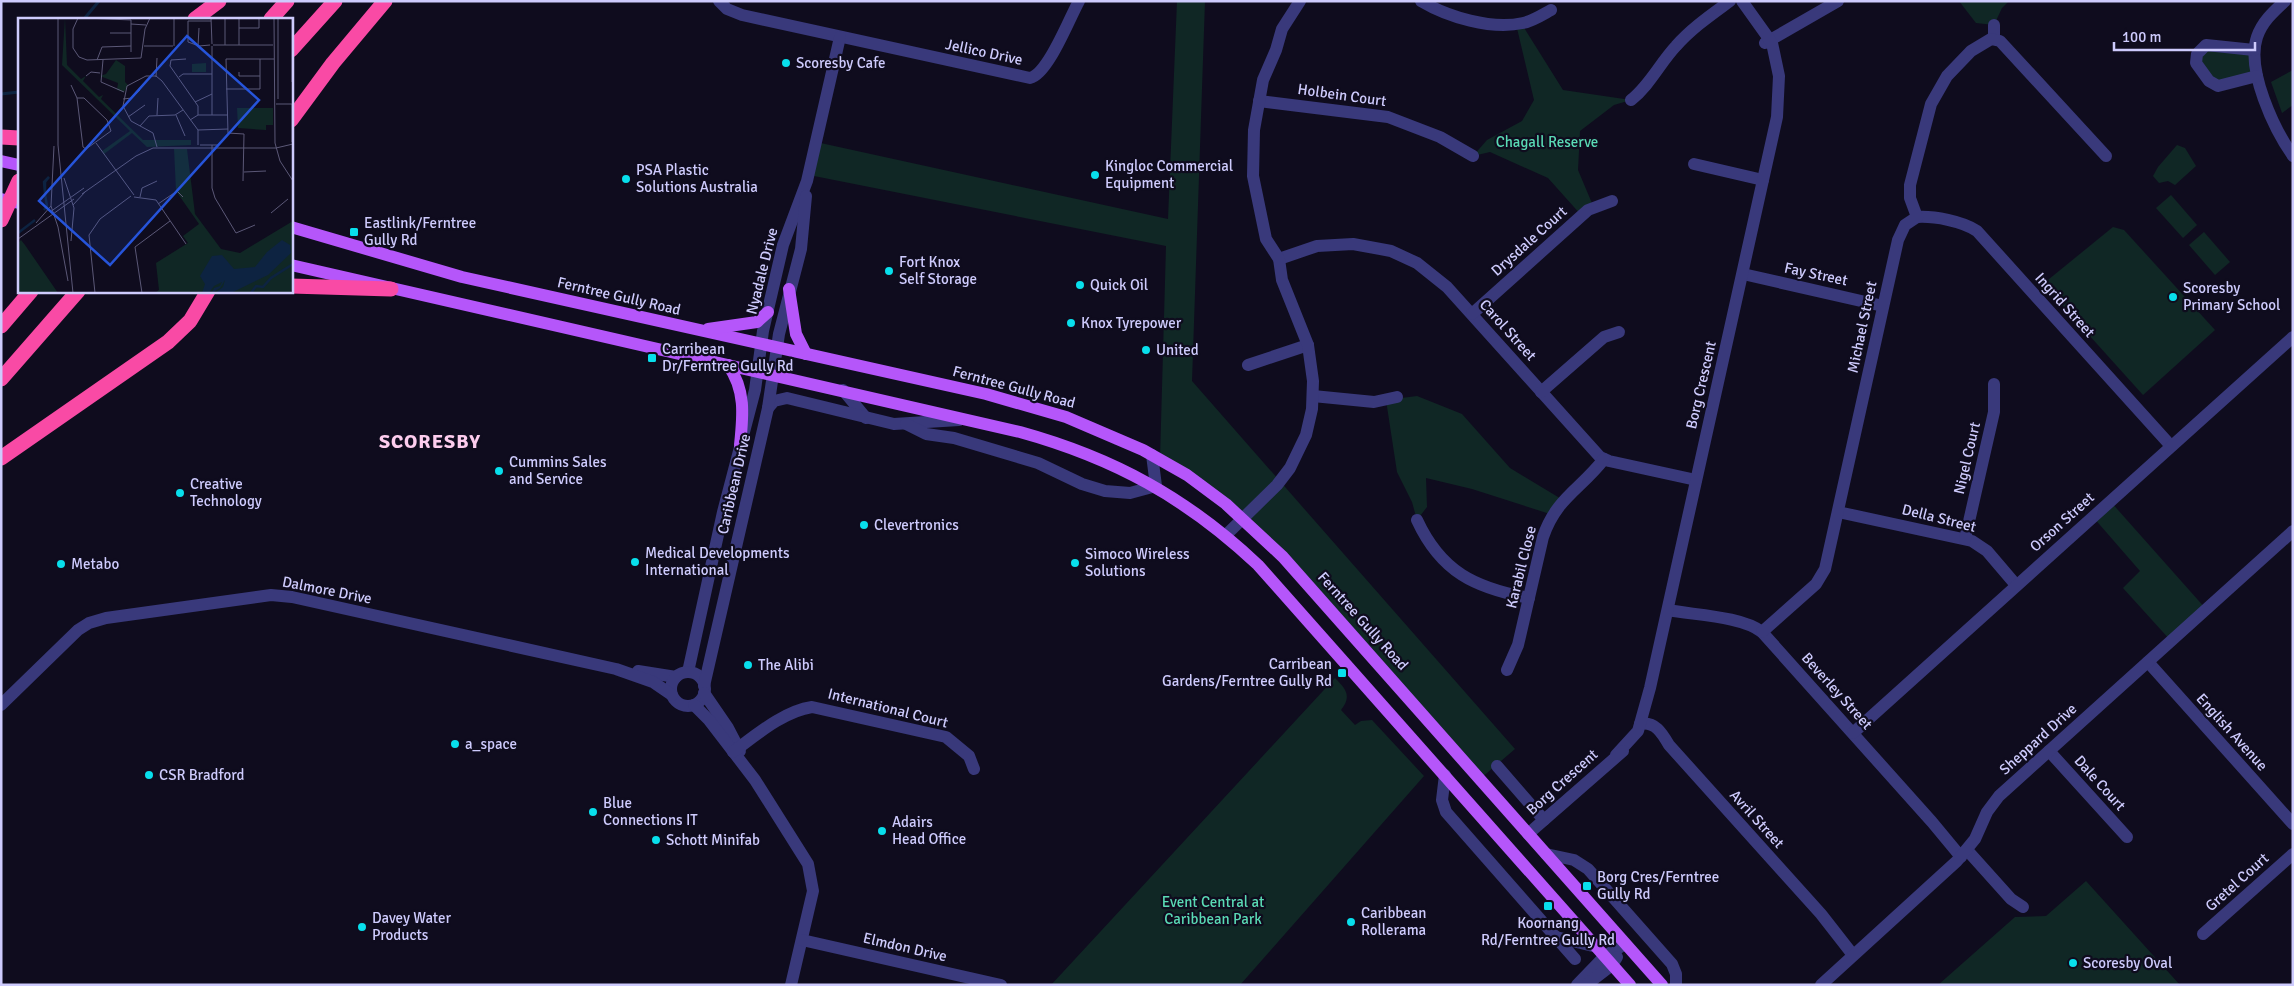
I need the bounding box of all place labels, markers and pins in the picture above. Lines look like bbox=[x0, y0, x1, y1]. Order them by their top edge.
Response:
place label: Scoresby Cafe bbox=[796, 54, 886, 72]
marker: Scoresby Cafe bbox=[780, 57, 792, 69]
place label: Kingloc Commercial Equipment bbox=[1105, 157, 1233, 192]
place label: PSA Plastic Solutions Australia bbox=[636, 161, 758, 196]
marker: Kingloc Commercial Equipment bbox=[1089, 169, 1101, 181]
marker: PSA Plastic Solutions Australia bbox=[620, 173, 632, 185]
place label: Eastlink/Ferntree Gully Rd bbox=[364, 214, 476, 249]
marker: Eastlink/Ferntree Gully Rd bbox=[348, 226, 360, 238]
place label: Fort Knox Self Storage bbox=[899, 253, 977, 288]
marker: Fort Knox Self Storage bbox=[883, 265, 895, 277]
place label: Quick Oil bbox=[1090, 276, 1148, 294]
marker: Quick Oil bbox=[1074, 279, 1086, 291]
place label: Scoresby Primary School bbox=[2183, 279, 2280, 314]
marker: Scoresby Primary School bbox=[2167, 291, 2179, 303]
place label: Knox Tyrepower bbox=[1081, 314, 1182, 332]
marker: Knox Tyrepower bbox=[1065, 317, 1077, 329]
place label: Carribean Dr/Ferntree Gully Rd bbox=[662, 340, 794, 375]
place label: United bbox=[1156, 341, 1199, 359]
marker: United bbox=[1140, 344, 1152, 356]
marker: Carribean Dr/Ferntree Gully Rd bbox=[646, 352, 658, 364]
place label: Cummins Sales and Service bbox=[509, 453, 607, 488]
marker: Cummins Sales and Service bbox=[493, 465, 505, 477]
place label: Creative Technology bbox=[190, 475, 262, 510]
marker: Creative Technology bbox=[174, 487, 186, 499]
place label: Clevertronics bbox=[874, 516, 959, 534]
marker: Clevertronics bbox=[858, 519, 870, 531]
place label: Medical Developments International bbox=[645, 544, 790, 579]
place label: Simoco Wireless Solutions bbox=[1085, 545, 1190, 580]
place label: Metabo bbox=[71, 555, 119, 573]
marker: Medical Developments International bbox=[629, 556, 641, 568]
marker: Simoco Wireless Solutions bbox=[1069, 557, 1081, 569]
marker: Metabo bbox=[55, 558, 67, 570]
place label: Carribean Gardens/Ferntree Gully Rd bbox=[1162, 655, 1332, 690]
place label: The Alibi bbox=[758, 656, 814, 674]
marker: The Alibi bbox=[742, 659, 754, 671]
marker: Carribean Gardens/Ferntree Gully Rd bbox=[1336, 667, 1348, 679]
place label: a_space bbox=[465, 735, 517, 753]
marker: a_space bbox=[449, 738, 461, 750]
place label: CSR Bradford bbox=[159, 766, 245, 784]
marker: CSR Bradford bbox=[143, 769, 155, 781]
place label: Blue Connections IT bbox=[603, 794, 698, 829]
marker: Blue Connections IT bbox=[587, 806, 599, 818]
place label: Adairs Head Office bbox=[892, 813, 966, 848]
marker: Adairs Head Office bbox=[876, 825, 888, 837]
place label: Schott Minifab bbox=[666, 831, 760, 849]
marker: Schott Minifab bbox=[650, 834, 662, 846]
place label: Borg Cres/Ferntree Gully Rd bbox=[1597, 868, 1719, 903]
marker: Borg Cres/Ferntree Gully Rd bbox=[1581, 880, 1593, 892]
marker: Koornang Rd/Ferntree Gully Rd bbox=[1542, 900, 1554, 912]
place label: Caribbean Rollerama bbox=[1361, 904, 1427, 939]
place label: Davey Water Products bbox=[372, 909, 451, 944]
place label: Koornang Rd/Ferntree Gully Rd bbox=[1481, 914, 1615, 949]
marker: Caribbean Rollerama bbox=[1345, 916, 1357, 928]
marker: Davey Water Products bbox=[356, 921, 368, 933]
place label: Scoresby Oval bbox=[2083, 954, 2172, 972]
marker: Scoresby Oval bbox=[2067, 957, 2079, 969]

